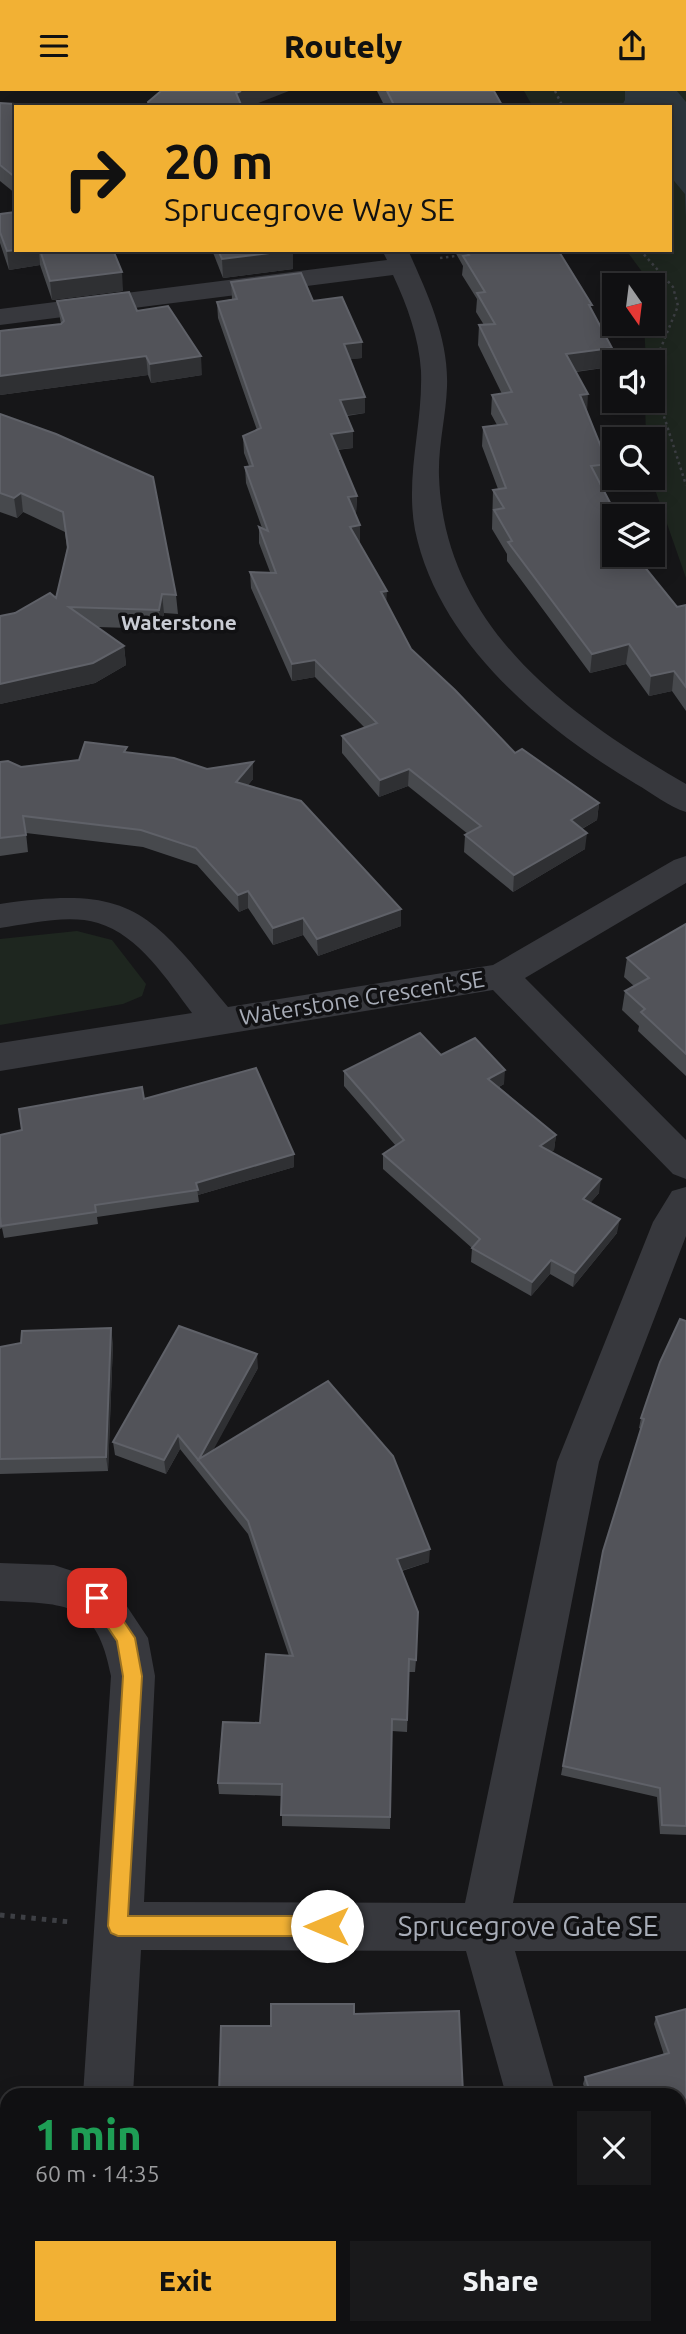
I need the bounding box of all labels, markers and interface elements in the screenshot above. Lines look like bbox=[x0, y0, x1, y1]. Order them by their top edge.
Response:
icon: menu bbox=[35, 27, 73, 65]
icon: share bbox=[613, 27, 651, 65]
text: Routely bbox=[284, 28, 402, 64]
icon: right bbox=[49, 133, 140, 224]
text: 20 m bbox=[164, 133, 273, 188]
text: Sprucegrove Way SE bbox=[164, 191, 455, 227]
north arrow bbox=[602, 273, 665, 336]
map controls bbox=[602, 273, 665, 567]
button: sound bbox=[602, 350, 665, 413]
button: search bbox=[602, 427, 665, 490]
button: layers bbox=[602, 504, 665, 567]
district label: Waterstone bbox=[121, 610, 237, 634]
street label: Waterstone Crescent SE bbox=[238, 966, 486, 1029]
pin bbox=[67, 1568, 127, 1628]
icon: arrive bbox=[78, 1579, 116, 1617]
position arrow bbox=[290, 1889, 364, 1963]
street label: Sprucegrove Gate SE bbox=[398, 1910, 658, 1941]
text: 1 min bbox=[35, 2111, 142, 2158]
button: close bbox=[577, 2111, 651, 2185]
text: 60 m · 14:35 bbox=[35, 2161, 160, 2186]
button: Exit bbox=[35, 2241, 336, 2321]
button: Share bbox=[350, 2241, 651, 2321]

